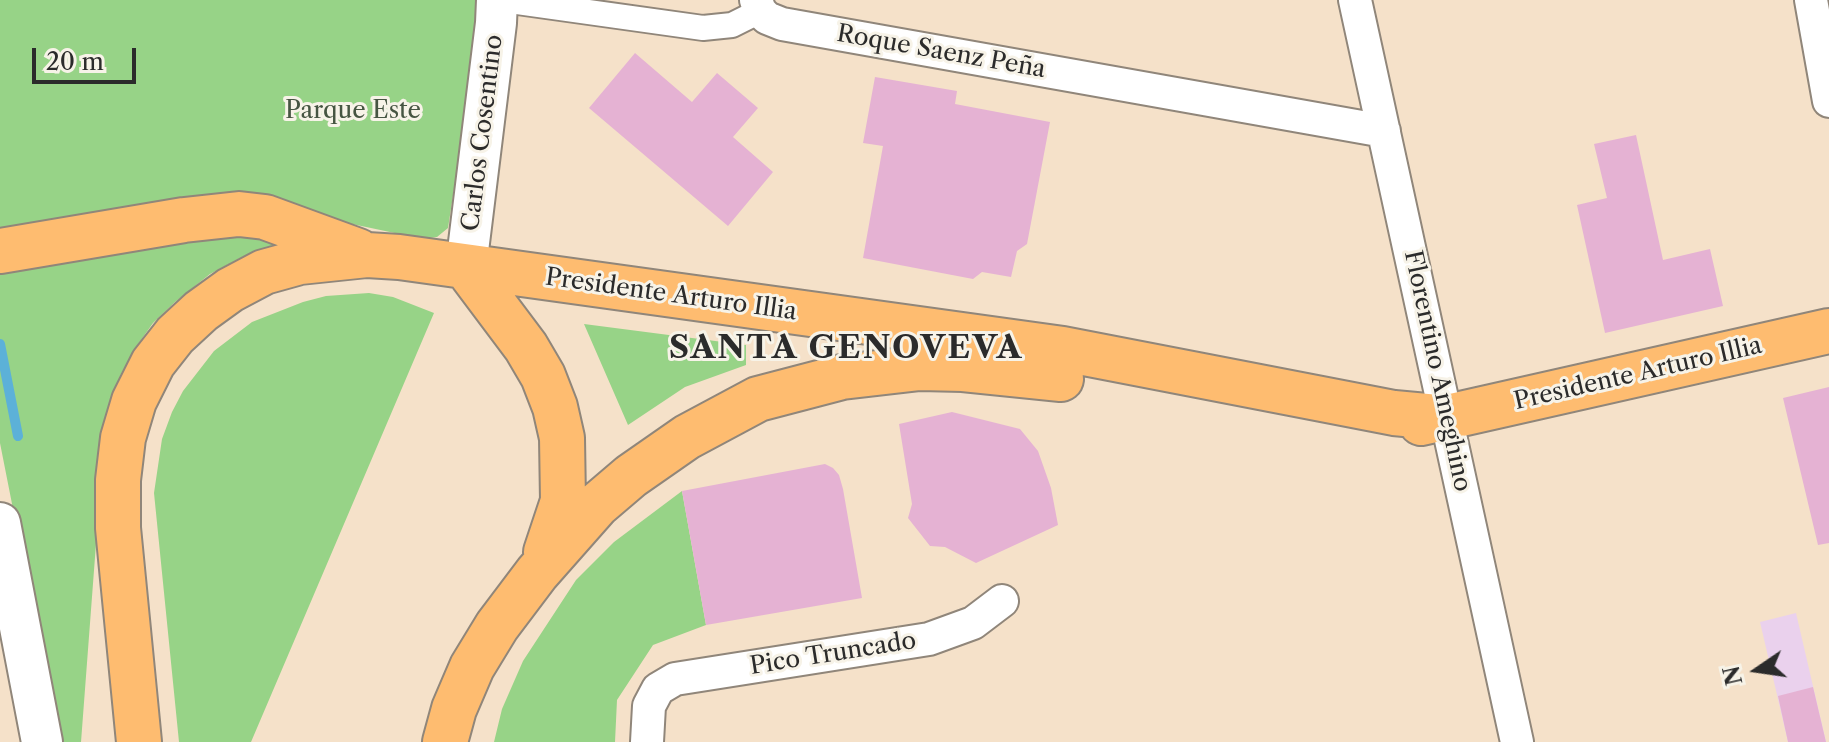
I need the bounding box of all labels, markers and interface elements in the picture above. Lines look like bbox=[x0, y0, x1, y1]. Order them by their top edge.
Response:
street label: Roque Saenz Peña bbox=[834, 19, 1048, 85]
scale bar bbox=[36, 32, 140, 82]
street label: Carlos Cosentino bbox=[457, 33, 509, 233]
text: 20 m bbox=[46, 47, 104, 76]
park label: Parque Este bbox=[285, 97, 421, 125]
street label: Florentino Ameghino bbox=[1397, 248, 1477, 494]
street label: Presidente Arturo Illia bbox=[543, 263, 799, 327]
district label: SANTA GENOVEVA bbox=[669, 330, 1023, 368]
street label: Presidente Arturo Illia bbox=[1511, 331, 1765, 417]
street label: Pico Truncado bbox=[748, 627, 918, 681]
north arrow bbox=[1717, 630, 1797, 710]
text: N bbox=[1718, 663, 1748, 688]

